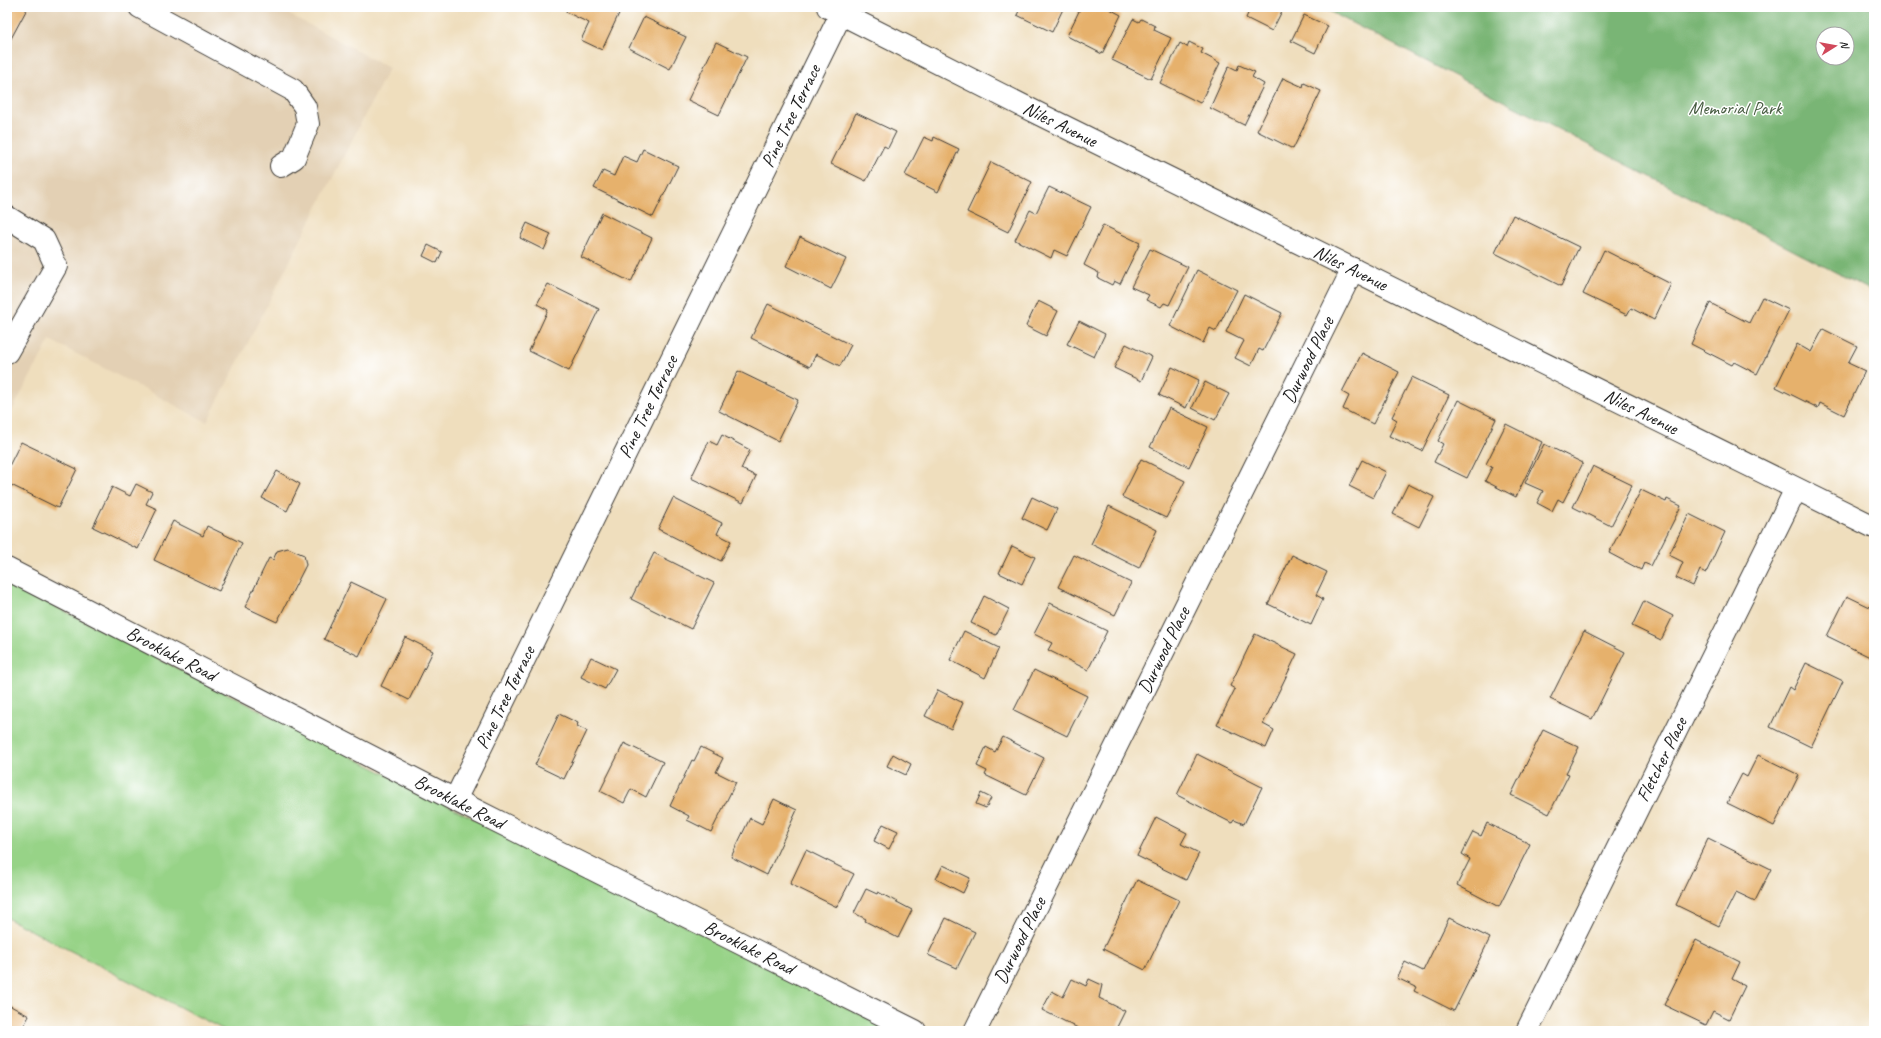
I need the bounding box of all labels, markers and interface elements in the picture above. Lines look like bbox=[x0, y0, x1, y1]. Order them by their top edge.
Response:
north arrow bbox=[1815, 26, 1855, 66]
text: N bbox=[1837, 39, 1853, 51]
street label: Pine Tree Terrace bbox=[756, 59, 827, 171]
street label: Niles Avenue bbox=[1019, 96, 1103, 154]
park label: Memorial Park bbox=[1689, 96, 1783, 120]
street label: Niles Avenue bbox=[1309, 240, 1393, 297]
street label: Durwood Place bbox=[1276, 311, 1340, 407]
street label: Pine Tree Terrace bbox=[613, 350, 684, 462]
street label: Niles Avenue bbox=[1600, 383, 1683, 441]
street label: Durwood Place bbox=[1132, 601, 1196, 698]
street label: Brooklake Road bbox=[122, 621, 224, 689]
street label: Pine Tree Terrace bbox=[470, 641, 541, 753]
street label: Fletcher Place bbox=[1631, 712, 1694, 806]
street label: Brooklake Road bbox=[410, 769, 512, 837]
street label: Durwood Place bbox=[988, 892, 1052, 988]
street label: Brooklake Road bbox=[700, 915, 801, 982]

